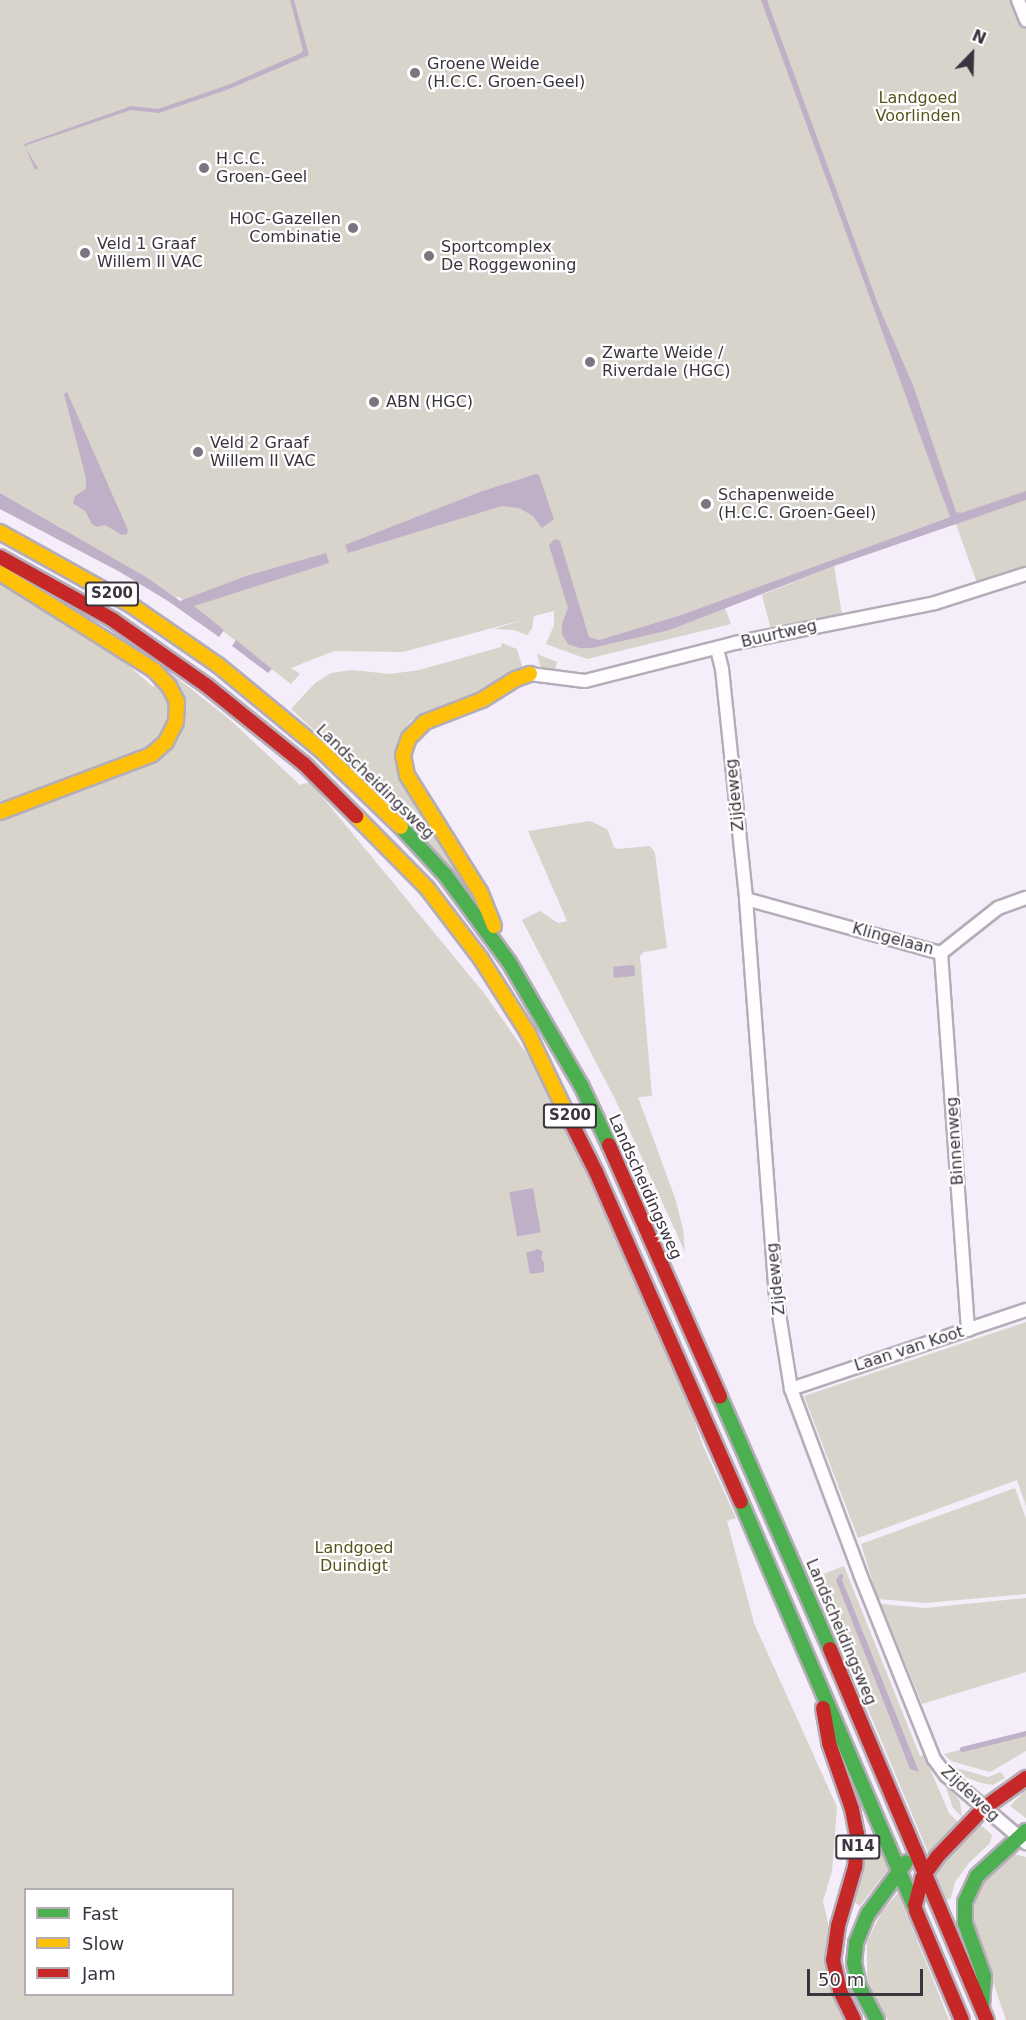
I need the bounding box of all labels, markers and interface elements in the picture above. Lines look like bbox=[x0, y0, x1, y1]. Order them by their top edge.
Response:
north arrow bbox=[942, 24, 1002, 84]
text: N bbox=[969, 26, 989, 48]
place label: Groene Weide (H.C.C. Groen-Geel) bbox=[427, 54, 585, 92]
marker: Groene Weide (H.C.C. Groen-Geel) bbox=[408, 66, 422, 80]
park label: Landgoed Voorlinden bbox=[875, 88, 961, 126]
place label: H.C.C. Groen-Geel bbox=[216, 149, 307, 187]
marker: H.C.C. Groen-Geel bbox=[197, 161, 211, 175]
place label: HOC-Gazellen Combinatie bbox=[230, 209, 341, 247]
marker: HOC-Gazellen Combinatie bbox=[346, 221, 360, 235]
place label: Veld 1 Graaf Willem II VAC bbox=[97, 234, 203, 272]
place label: Sportcomplex De Roggewoning bbox=[441, 237, 576, 275]
marker: Veld 1 Graaf Willem II VAC bbox=[78, 246, 92, 260]
marker: Sportcomplex De Roggewoning bbox=[422, 249, 436, 263]
place label: Zwarte Weide / Riverdale (HGC) bbox=[602, 343, 731, 381]
marker: Zwarte Weide / Riverdale (HGC) bbox=[583, 355, 597, 369]
place label: ABN (HGC) bbox=[386, 392, 473, 412]
marker: ABN (HGC) bbox=[367, 395, 381, 409]
place label: Veld 2 Graaf Willem II VAC bbox=[210, 433, 316, 471]
marker: Veld 2 Graaf Willem II VAC bbox=[191, 445, 205, 459]
place label: Schapenweide (H.C.C. Groen-Geel) bbox=[718, 485, 876, 523]
marker: Schapenweide (H.C.C. Groen-Geel) bbox=[699, 497, 713, 511]
road number: S200 bbox=[84, 582, 140, 606]
street label: Buurtweg bbox=[739, 616, 819, 652]
street label: Landscheidingsweg bbox=[312, 721, 438, 843]
street label: Zijdeweg bbox=[722, 758, 748, 832]
street label: Klingelaan bbox=[850, 919, 936, 959]
street label: Binnenweg bbox=[942, 1096, 968, 1186]
road number: S200 bbox=[542, 1104, 598, 1128]
street label: Landscheidingsweg bbox=[604, 1111, 686, 1263]
street label: Zijdeweg bbox=[763, 1242, 789, 1316]
street label: Laan van Koot bbox=[852, 1322, 966, 1376]
park label: Landgoed Duindigt bbox=[315, 1538, 393, 1576]
street label: Landscheidingsweg bbox=[802, 1556, 880, 1708]
street label: Zijdeweg bbox=[937, 1762, 1003, 1826]
road number: N14 bbox=[834, 1835, 882, 1859]
legend bbox=[24, 1888, 234, 1996]
text: Fast bbox=[82, 1903, 118, 1924]
text: Slow bbox=[82, 1933, 124, 1954]
scale bar bbox=[810, 1957, 926, 1995]
text: Jam bbox=[82, 1963, 116, 1984]
text: 50 m bbox=[818, 1969, 864, 1990]

